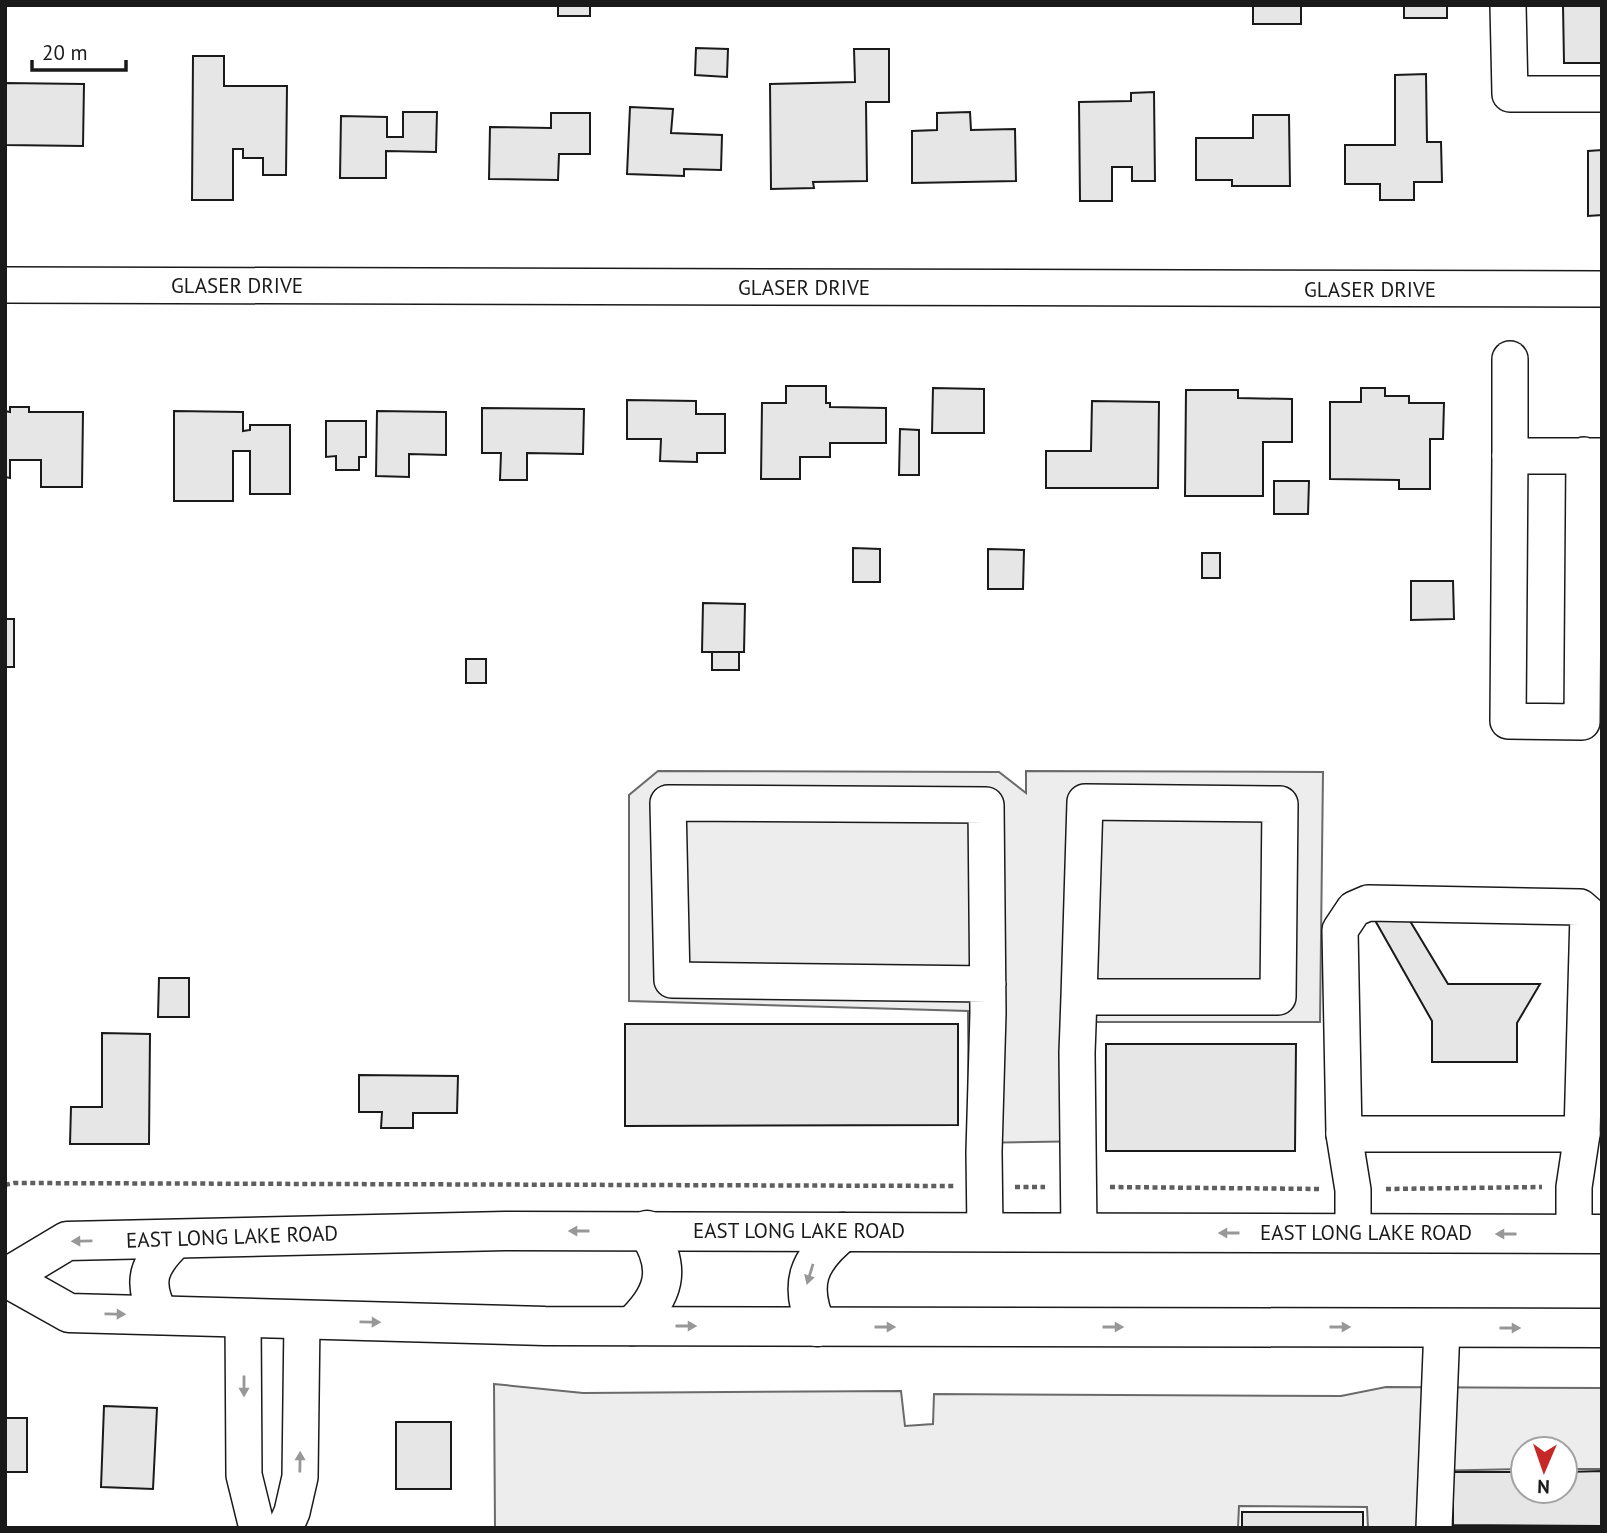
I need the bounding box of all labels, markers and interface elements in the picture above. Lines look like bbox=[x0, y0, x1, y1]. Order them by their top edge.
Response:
scale bar bbox=[32, 28, 126, 72]
text: 20 m bbox=[42, 39, 88, 66]
street label: GLASER DRIVE bbox=[171, 272, 303, 299]
street label: GLASER DRIVE bbox=[738, 274, 870, 301]
street label: GLASER DRIVE bbox=[1304, 276, 1436, 303]
street label: EAST LONG LAKE ROAD bbox=[693, 1217, 905, 1244]
street label: EAST LONG LAKE ROAD bbox=[126, 1219, 338, 1254]
street label: EAST LONG LAKE ROAD bbox=[1260, 1219, 1472, 1246]
one-way arrow bbox=[568, 1225, 590, 1237]
one-way arrow bbox=[1218, 1227, 1240, 1239]
one-way arrow bbox=[1495, 1228, 1517, 1240]
one-way arrow bbox=[71, 1235, 93, 1247]
one-way arrow bbox=[804, 1264, 815, 1285]
one-way arrow bbox=[104, 1308, 126, 1320]
one-way arrow bbox=[359, 1316, 381, 1327]
one-way arrow bbox=[676, 1320, 698, 1332]
one-way arrow bbox=[874, 1321, 896, 1333]
one-way arrow bbox=[1102, 1321, 1124, 1333]
one-way arrow bbox=[1329, 1321, 1351, 1333]
one-way arrow bbox=[1499, 1322, 1521, 1334]
one-way arrow bbox=[238, 1375, 250, 1397]
north arrow bbox=[1509, 1435, 1579, 1505]
one-way arrow bbox=[294, 1450, 306, 1472]
text: N bbox=[1537, 1475, 1550, 1499]

